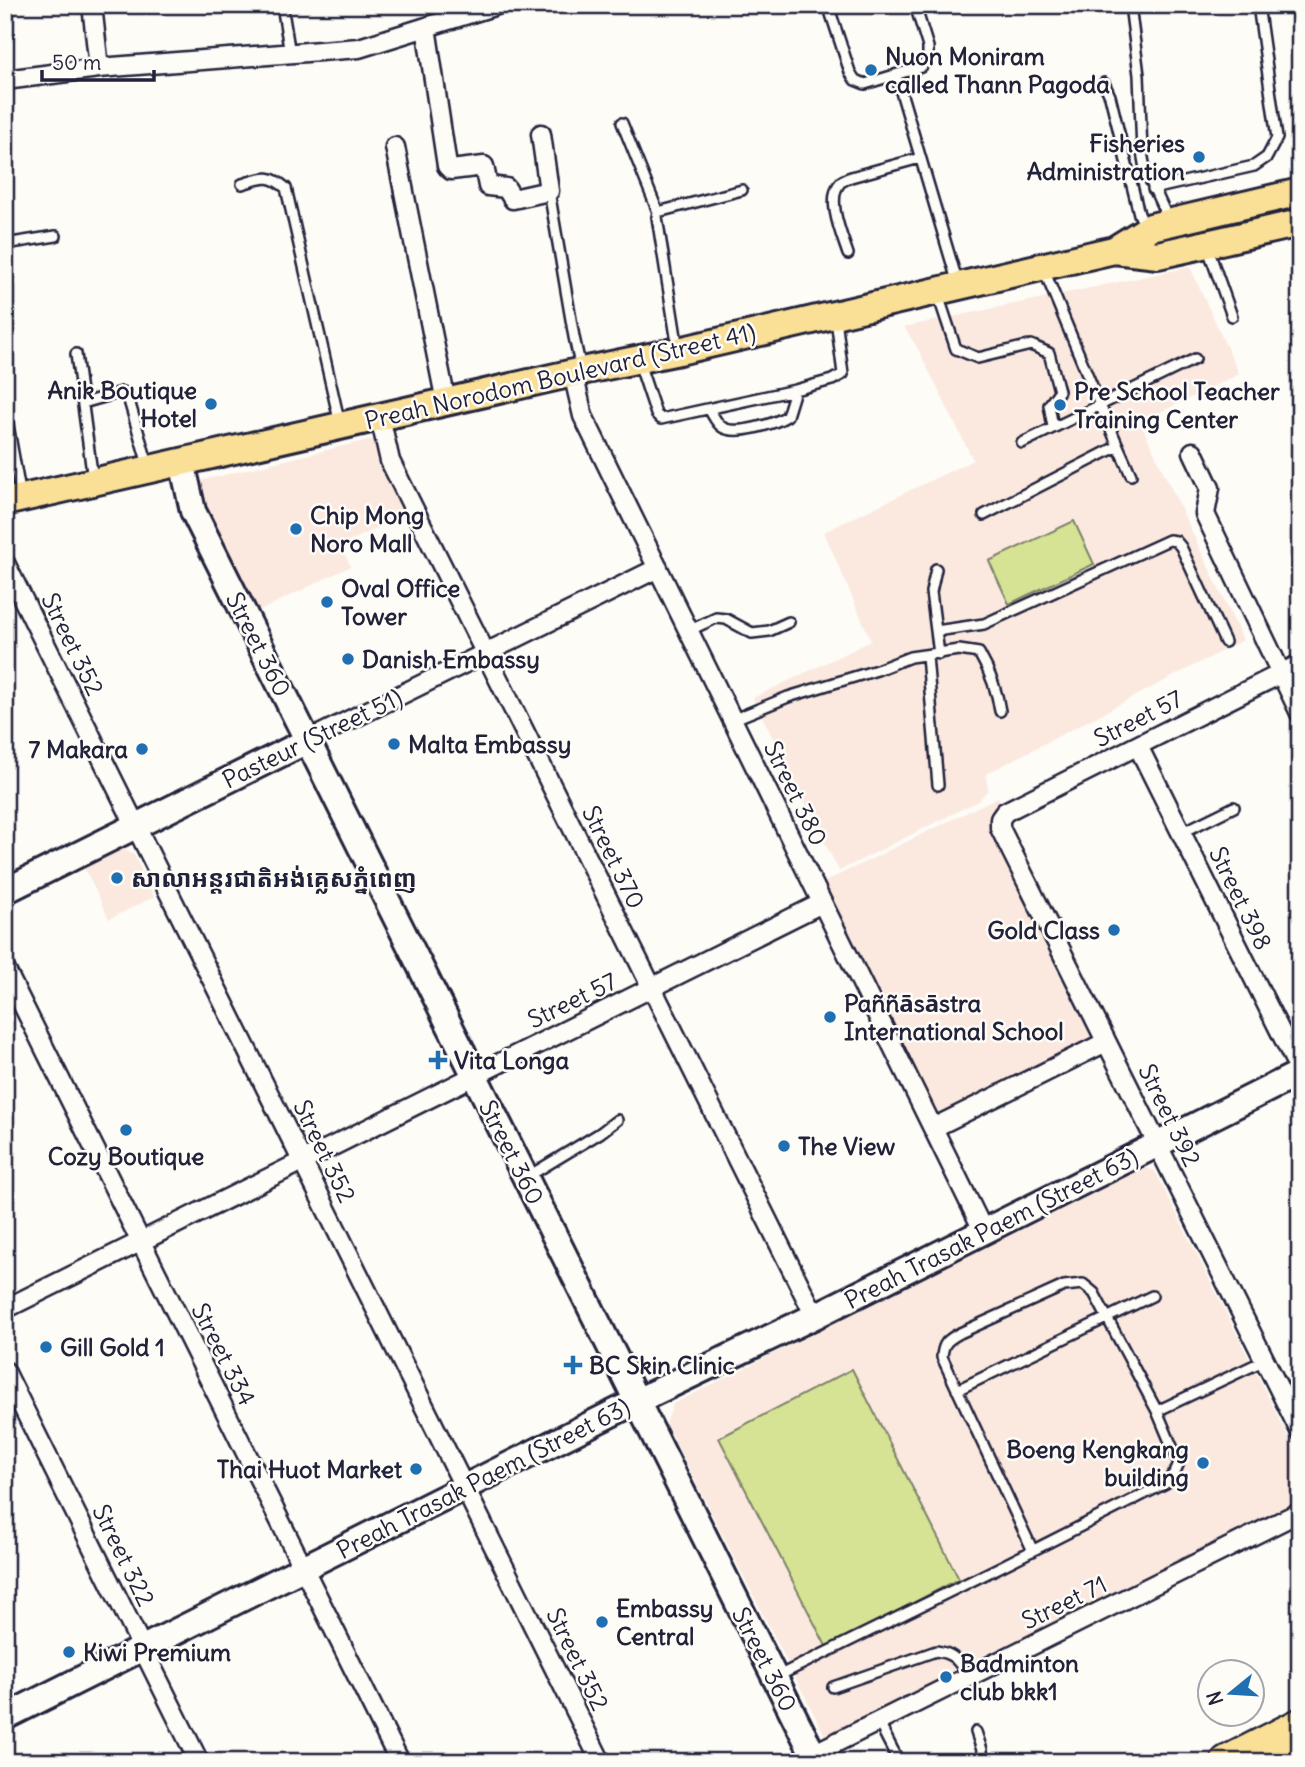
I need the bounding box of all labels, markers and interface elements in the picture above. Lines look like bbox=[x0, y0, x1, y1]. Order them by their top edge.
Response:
scale bar bbox=[42, 38, 154, 82]
place label: Nuon Moniram called Thann Pagoda bbox=[885, 41, 1110, 99]
text: 50 m bbox=[52, 49, 101, 76]
marker: Nuon Moniram called Thann Pagoda bbox=[863, 62, 879, 78]
place label: Fisheries Administration bbox=[1027, 128, 1185, 186]
marker: Fisheries Administration bbox=[1191, 149, 1207, 165]
street label: Preah Norodom Boulevard (Street 41) bbox=[361, 316, 759, 436]
place label: Anik Boutique Hotel bbox=[48, 375, 197, 433]
place label: Pre School Teacher Training Center bbox=[1074, 376, 1280, 434]
marker: Anik Boutique Hotel bbox=[203, 396, 219, 412]
marker: Pre School Teacher Training Center bbox=[1052, 397, 1068, 413]
place label: Chip Mong Noro Mall bbox=[310, 500, 424, 558]
marker: Chip Mong Noro Mall bbox=[288, 521, 304, 537]
place label: Oval Office Tower bbox=[341, 573, 460, 631]
street label: Street 360 bbox=[220, 587, 298, 701]
street label: Street 352 bbox=[35, 588, 111, 700]
marker: Oval Office Tower bbox=[319, 594, 335, 610]
place label: Danish Embassy bbox=[362, 644, 540, 674]
marker: Danish Embassy bbox=[340, 651, 356, 667]
street label: Pasteur (Street 51) bbox=[217, 681, 407, 795]
street label: Street 57 bbox=[1089, 683, 1187, 753]
place label: Malta Embassy bbox=[408, 729, 571, 759]
place label: 7 Makara bbox=[29, 734, 128, 764]
marker: Malta Embassy bbox=[386, 736, 402, 752]
street label: Street 380 bbox=[758, 736, 834, 850]
marker: 7 Makara bbox=[134, 741, 150, 757]
street label: Street 370 bbox=[576, 801, 652, 913]
street label: Street 398 bbox=[1203, 842, 1279, 954]
place label: សាលាអន្តរជាតិអង់គ្លេសភ្នំពេញ bbox=[131, 863, 417, 895]
marker: សាលាអន្តរជាតិអង់គ្លេសភ្នំពេញ bbox=[109, 870, 125, 886]
place label: Gold Class bbox=[987, 915, 1100, 945]
marker: Gold Class bbox=[1106, 922, 1122, 938]
street label: Street 57 bbox=[523, 966, 622, 1034]
place label: Paññāsāstra International School bbox=[844, 988, 1064, 1046]
marker: Paññāsāstra International School bbox=[822, 1009, 838, 1025]
place label: Vita Longa bbox=[454, 1045, 569, 1075]
marker: Vita Longa bbox=[428, 1050, 448, 1070]
street label: Street 392 bbox=[1132, 1059, 1208, 1171]
street label: Street 352 bbox=[287, 1095, 363, 1207]
street label: Street 360 bbox=[473, 1095, 551, 1209]
marker: Cozy Boutique bbox=[118, 1122, 134, 1138]
place label: The View bbox=[798, 1131, 895, 1161]
marker: The View bbox=[776, 1138, 792, 1154]
place label: Cozy Boutique bbox=[48, 1141, 204, 1171]
street label: Preah Trasak Paem (Street 63) bbox=[839, 1141, 1143, 1315]
street label: Street 334 bbox=[185, 1298, 263, 1410]
place label: Gill Gold 1 bbox=[60, 1332, 165, 1362]
marker: Gill Gold 1 bbox=[38, 1339, 54, 1355]
place label: BC Skin Clinic bbox=[589, 1350, 735, 1380]
marker: BC Skin Clinic bbox=[563, 1355, 583, 1375]
street label: Preah Trasak Paem (Street 63) bbox=[331, 1391, 635, 1565]
place label: Boeng Kengkang building bbox=[1006, 1434, 1189, 1492]
place label: Thai Huot Market bbox=[217, 1454, 403, 1484]
marker: Boeng Kengkang building bbox=[1195, 1455, 1211, 1471]
marker: Thai Huot Market bbox=[408, 1461, 424, 1477]
street label: Street 322 bbox=[86, 1499, 162, 1611]
street label: Street 71 bbox=[1017, 1569, 1111, 1635]
place label: Embassy Central bbox=[616, 1593, 713, 1651]
street label: Street 360 bbox=[726, 1602, 804, 1716]
street label: Street 352 bbox=[540, 1603, 616, 1715]
marker: Embassy Central bbox=[594, 1614, 610, 1630]
place label: Kiwi Premium bbox=[83, 1637, 231, 1667]
marker: Kiwi Premium bbox=[61, 1644, 77, 1660]
place label: Badminton club bkk1 bbox=[960, 1648, 1079, 1706]
north arrow bbox=[1196, 1658, 1266, 1728]
marker: Badminton club bkk1 bbox=[938, 1669, 954, 1685]
text: N bbox=[1201, 1688, 1228, 1708]

